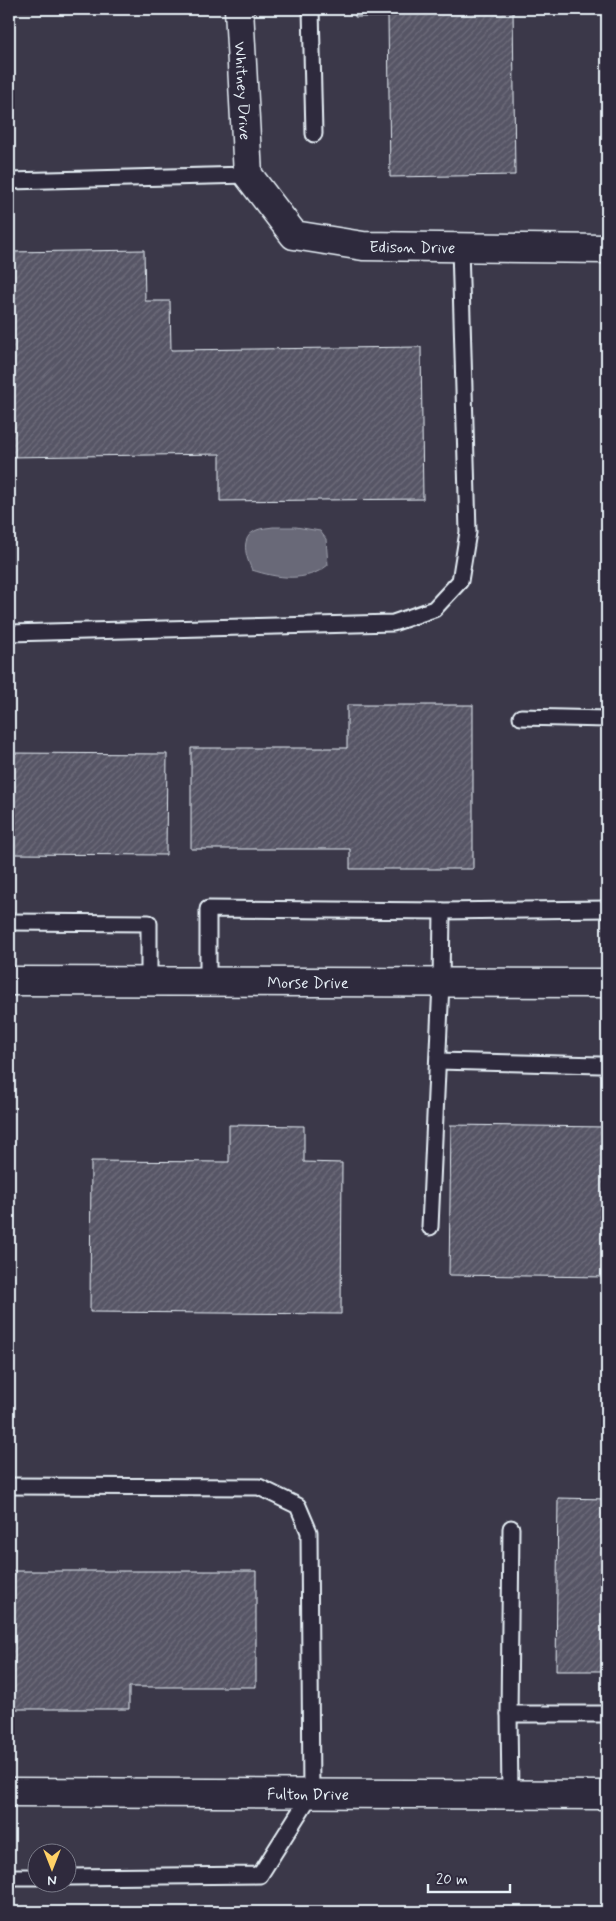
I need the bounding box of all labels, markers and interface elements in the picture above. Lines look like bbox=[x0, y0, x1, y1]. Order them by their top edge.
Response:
street label: Whitney Drive bbox=[229, 41, 255, 141]
street label: Edison Drive bbox=[369, 237, 455, 259]
street label: Morse Drive bbox=[267, 973, 349, 994]
street label: Fulton Drive bbox=[267, 1784, 349, 1806]
north arrow bbox=[28, 1844, 78, 1894]
scale bar bbox=[428, 1861, 511, 1893]
text: 20 m bbox=[436, 1870, 468, 1890]
text: N bbox=[47, 1871, 57, 1889]

